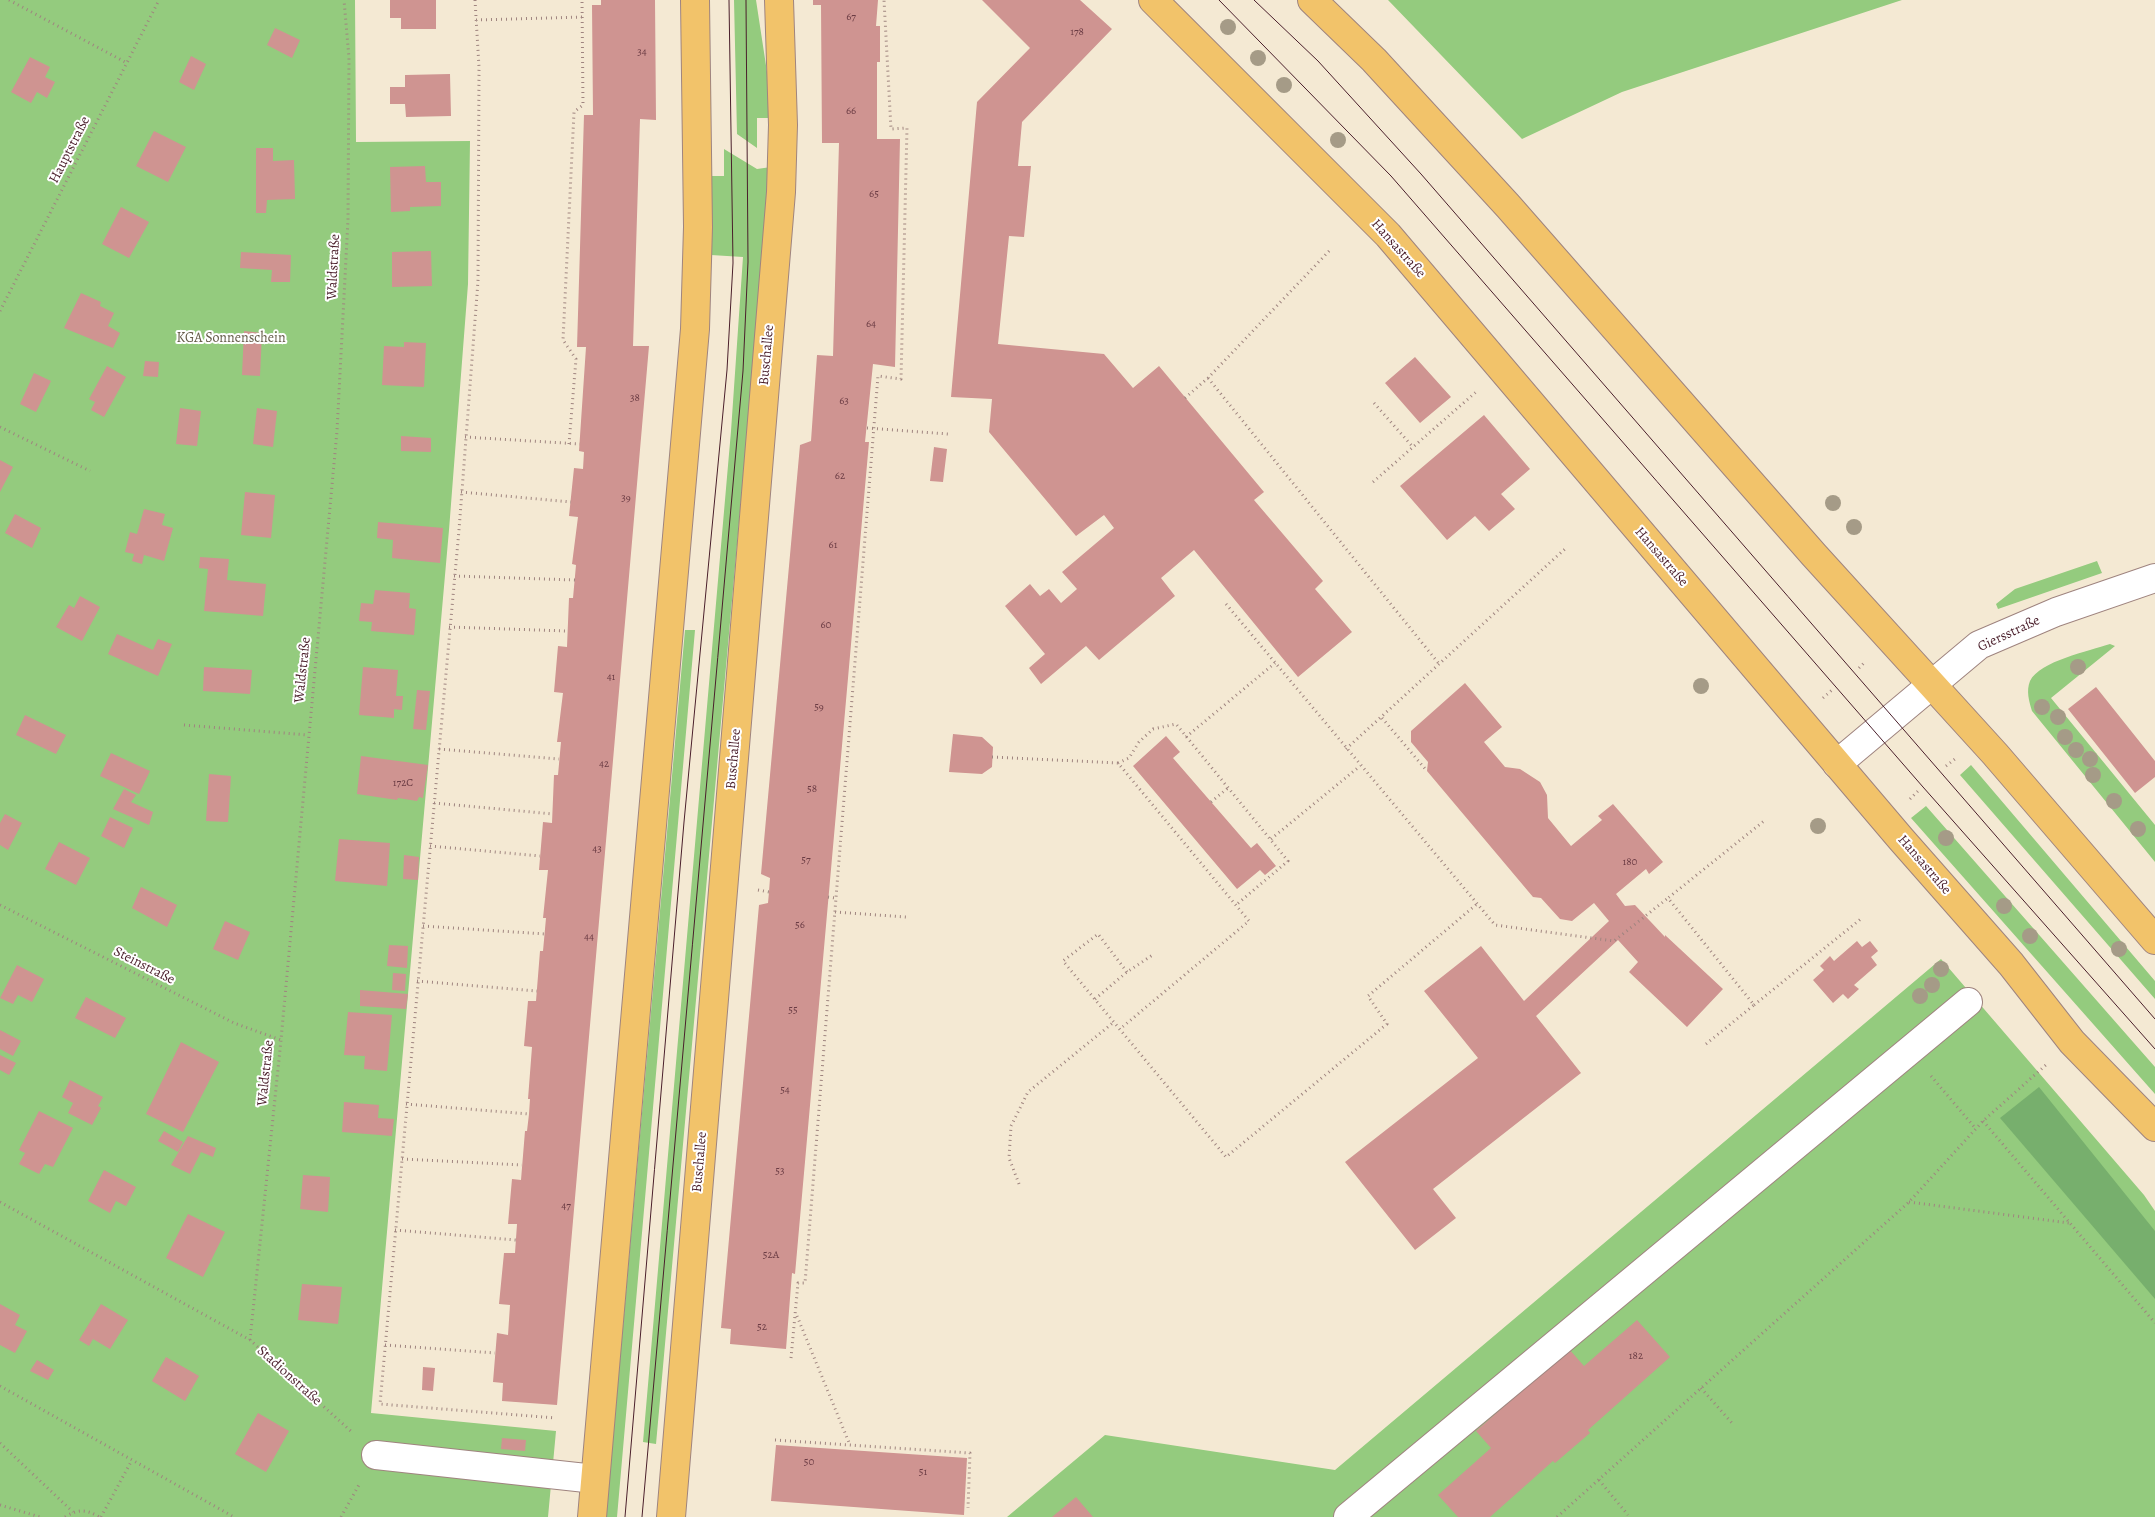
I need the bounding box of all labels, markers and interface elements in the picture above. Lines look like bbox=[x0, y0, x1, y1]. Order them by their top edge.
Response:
house number: 67 bbox=[846, 10, 856, 24]
house number: 178 bbox=[1070, 25, 1084, 39]
house number: 34 bbox=[637, 45, 647, 59]
house number: 66 bbox=[846, 104, 856, 118]
street label: Hauptstraße bbox=[46, 114, 94, 186]
house number: 65 bbox=[869, 187, 879, 201]
street label: Hansastraße bbox=[1367, 216, 1429, 282]
street label: Waldstraße bbox=[324, 234, 344, 300]
house number: 64 bbox=[866, 317, 876, 331]
street label: Buschallee bbox=[756, 324, 778, 386]
park label: KGA Sonnenschein bbox=[176, 331, 286, 347]
house number: 38 bbox=[630, 391, 640, 405]
house number: 63 bbox=[839, 394, 849, 408]
house number: 62 bbox=[835, 469, 845, 483]
house number: 39 bbox=[621, 491, 631, 505]
street label: Hansastraße bbox=[1631, 524, 1691, 590]
house number: 61 bbox=[829, 538, 837, 552]
street label: Giersstraße bbox=[1975, 612, 2043, 656]
house number: 60 bbox=[821, 618, 831, 632]
street label: Waldstraße bbox=[291, 636, 315, 704]
house number: 41 bbox=[607, 670, 615, 684]
house number: 59 bbox=[814, 700, 824, 714]
street label: Buschallee bbox=[723, 728, 745, 790]
house number: 42 bbox=[599, 757, 609, 771]
house number: 172C bbox=[393, 776, 413, 790]
house number: 58 bbox=[807, 782, 817, 796]
street label: Hansastraße bbox=[1894, 832, 1954, 898]
house number: 43 bbox=[592, 842, 602, 856]
house number: 57 bbox=[801, 853, 811, 867]
house number: 180 bbox=[1623, 855, 1637, 869]
house number: 56 bbox=[795, 918, 805, 932]
house number: 44 bbox=[584, 930, 594, 944]
street label: Steinstraße bbox=[111, 943, 177, 989]
house number: 55 bbox=[788, 1003, 798, 1017]
street label: Waldstraße bbox=[254, 1039, 278, 1107]
house number: 54 bbox=[780, 1083, 790, 1097]
street label: Buschallee bbox=[689, 1131, 711, 1193]
house number: 53 bbox=[775, 1164, 785, 1178]
house number: 47 bbox=[561, 1199, 571, 1213]
house number: 52A bbox=[763, 1248, 779, 1262]
house number: 52 bbox=[757, 1320, 767, 1334]
street label: Stadionstraße bbox=[253, 1343, 325, 1409]
house number: 182 bbox=[1629, 1349, 1643, 1363]
house number: 50 bbox=[804, 1455, 814, 1469]
house number: 51 bbox=[919, 1465, 927, 1479]

